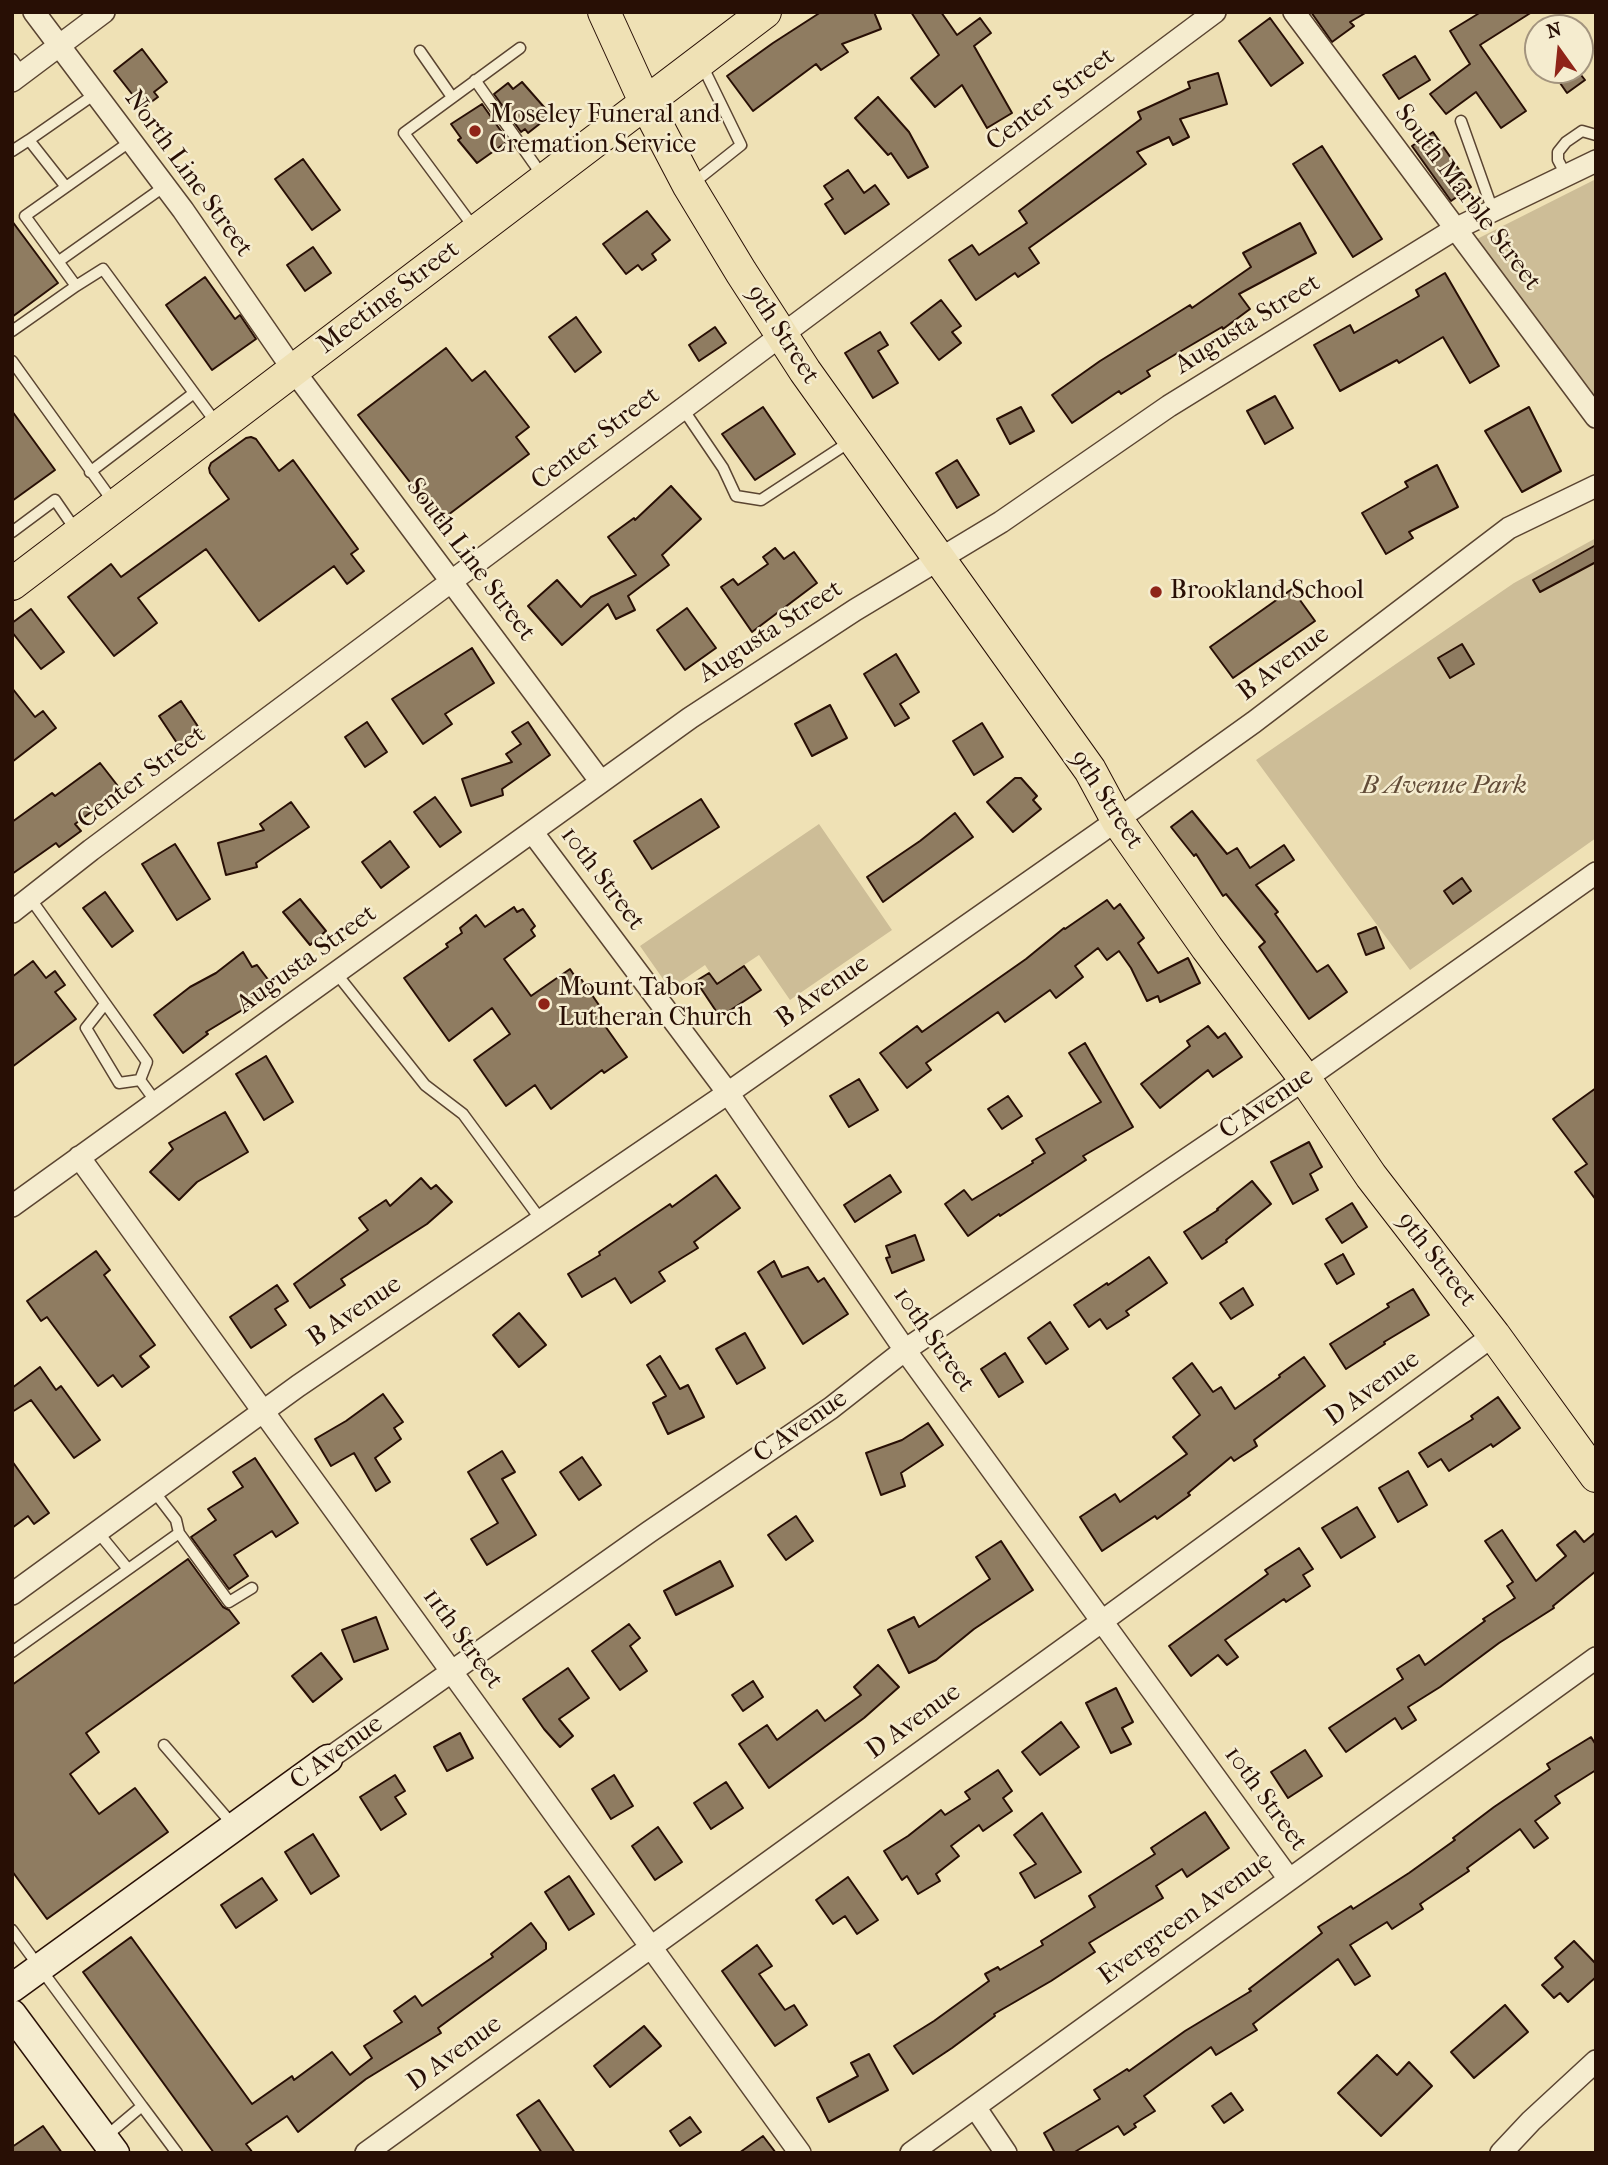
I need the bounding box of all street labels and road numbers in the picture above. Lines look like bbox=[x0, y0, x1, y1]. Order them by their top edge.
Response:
street label: Center Street bbox=[981, 42, 1121, 158]
street label: North Line Street bbox=[117, 85, 259, 263]
street label: South Marble Street bbox=[1387, 99, 1547, 297]
street label: Meeting Street bbox=[312, 235, 466, 361]
street label: Augusta Street bbox=[1170, 268, 1326, 382]
street label: 9th Street bbox=[738, 280, 826, 390]
street label: Center Street bbox=[526, 381, 666, 497]
street label: South Line Street bbox=[399, 472, 541, 648]
street label: Augusta Street bbox=[693, 574, 849, 690]
street label: B Avenue bbox=[1232, 620, 1336, 708]
street label: Center Street bbox=[72, 720, 212, 836]
street label: 9th Street bbox=[1062, 745, 1150, 855]
street label: 10th Street bbox=[553, 821, 651, 937]
street label: Augusta Street bbox=[231, 899, 383, 1021]
street label: B Avenue bbox=[770, 949, 876, 1035]
street label: C Avenue bbox=[1214, 1061, 1320, 1147]
street label: 9th Street bbox=[1389, 1206, 1483, 1314]
street label: B Avenue bbox=[302, 1269, 408, 1355]
street label: 10th Street bbox=[885, 1281, 981, 1399]
street label: D Avenue bbox=[1320, 1344, 1426, 1434]
street label: C Avenue bbox=[748, 1384, 854, 1470]
street label: 11th Street bbox=[415, 1583, 509, 1695]
street label: D Avenue bbox=[861, 1677, 967, 1767]
street label: C Avenue bbox=[285, 1709, 389, 1797]
street label: 10th Street bbox=[1217, 1741, 1313, 1857]
street label: Evergreen Avenue bbox=[1093, 1846, 1279, 1992]
street label: D Avenue bbox=[402, 2009, 508, 2099]

